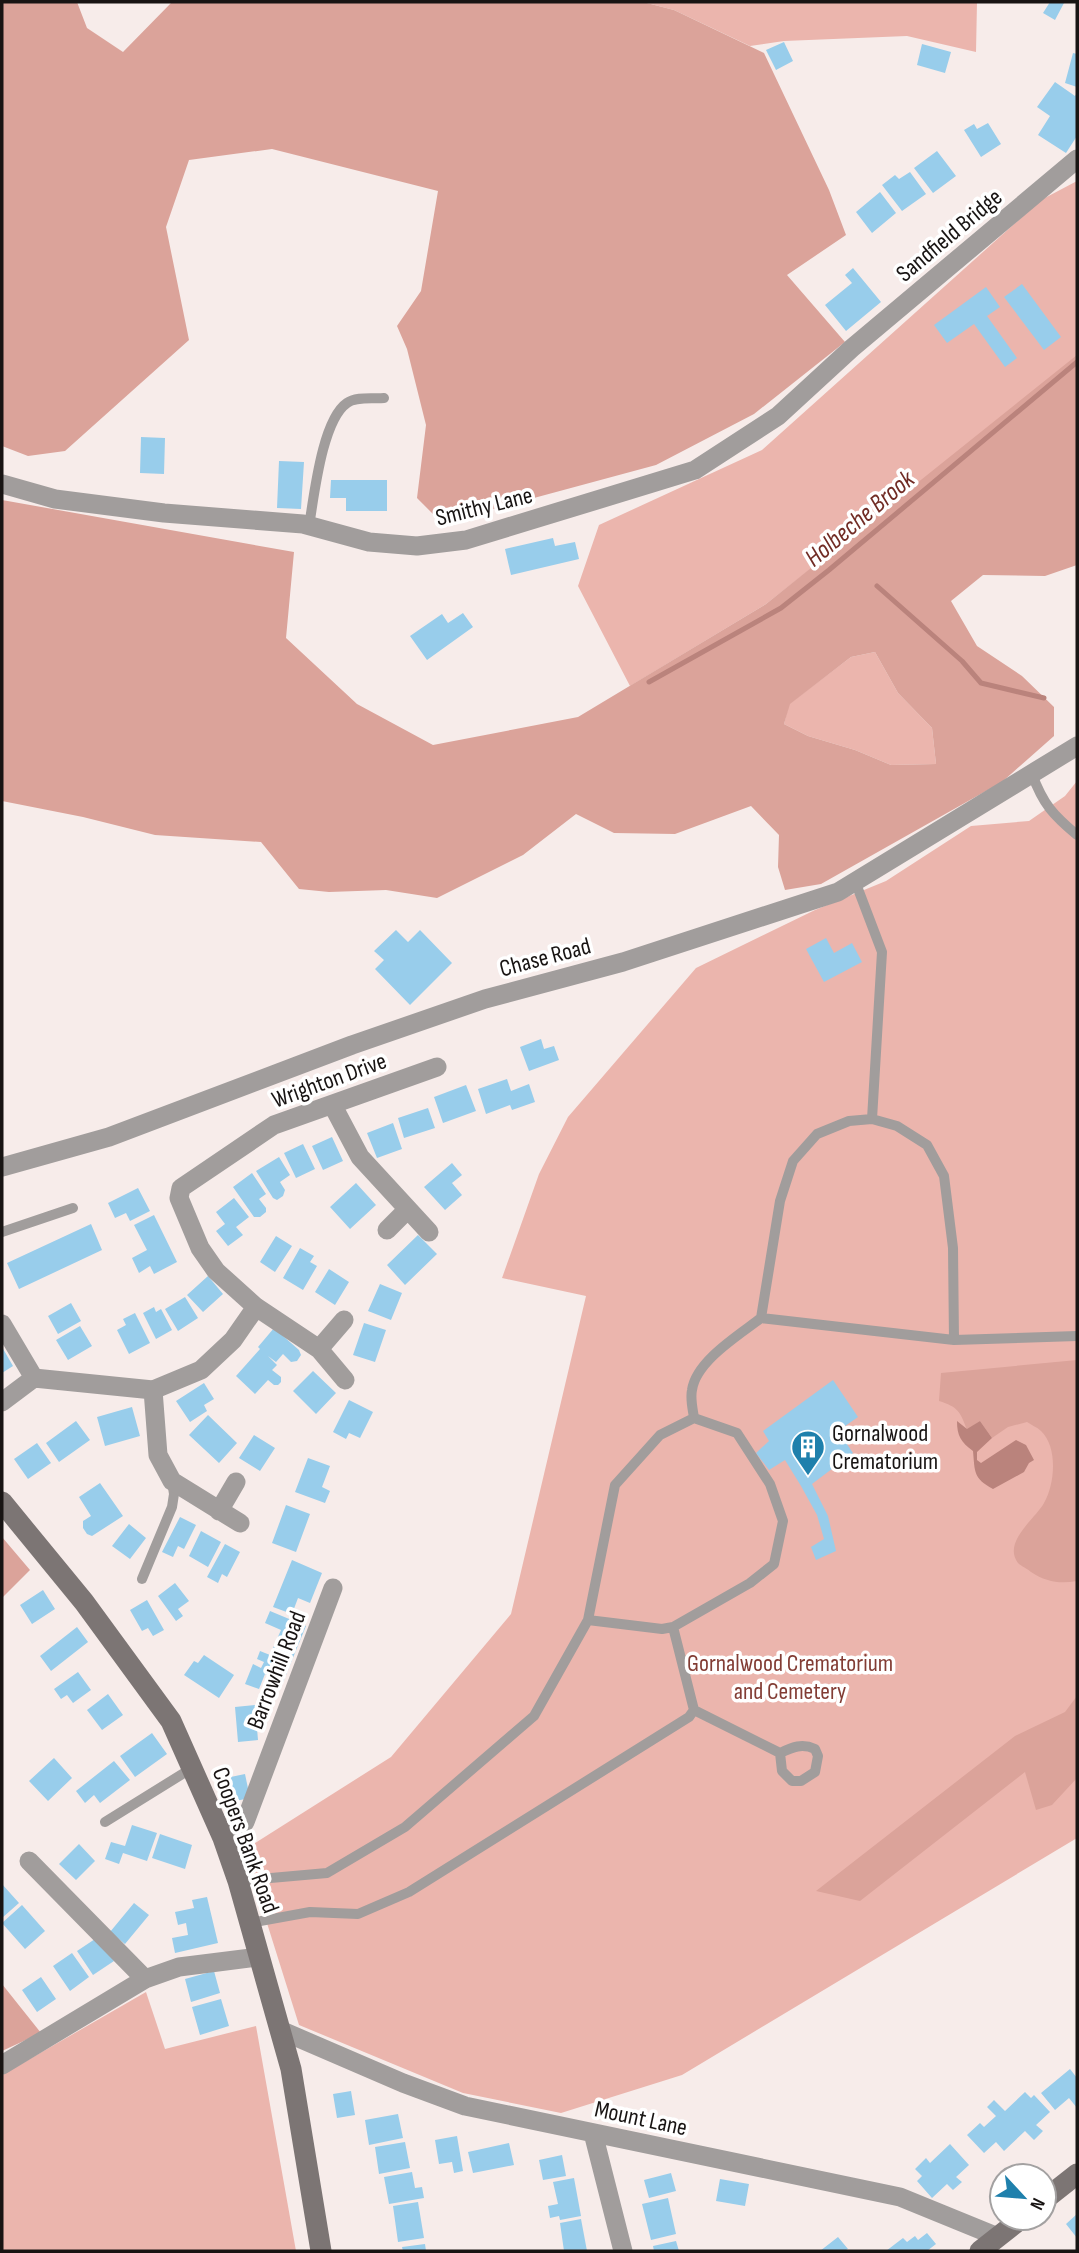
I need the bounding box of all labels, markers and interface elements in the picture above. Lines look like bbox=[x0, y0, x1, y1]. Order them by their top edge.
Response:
street label: Sandfield Bridge bbox=[890, 183, 1008, 288]
water label: Holbeche Brook bbox=[799, 464, 922, 574]
street label: Smithy Lane bbox=[433, 480, 536, 533]
street label: Chase Road bbox=[496, 931, 594, 984]
street label: Wrighton Drive bbox=[268, 1046, 390, 1115]
place label: Gornalwood Crematorium bbox=[832, 1419, 938, 1476]
building icon: Gornalwood Crematorium bbox=[789, 1428, 827, 1477]
street label: Barrowhill Road bbox=[241, 1607, 312, 1733]
park label: Gornalwood Crematorium and Cemetery bbox=[687, 1649, 893, 1706]
street label: Coopers Bank Road bbox=[206, 1763, 285, 1917]
street label: Mount Lane bbox=[592, 2095, 690, 2142]
north arrow bbox=[988, 2162, 1058, 2232]
text: N bbox=[1024, 2194, 1049, 2213]

